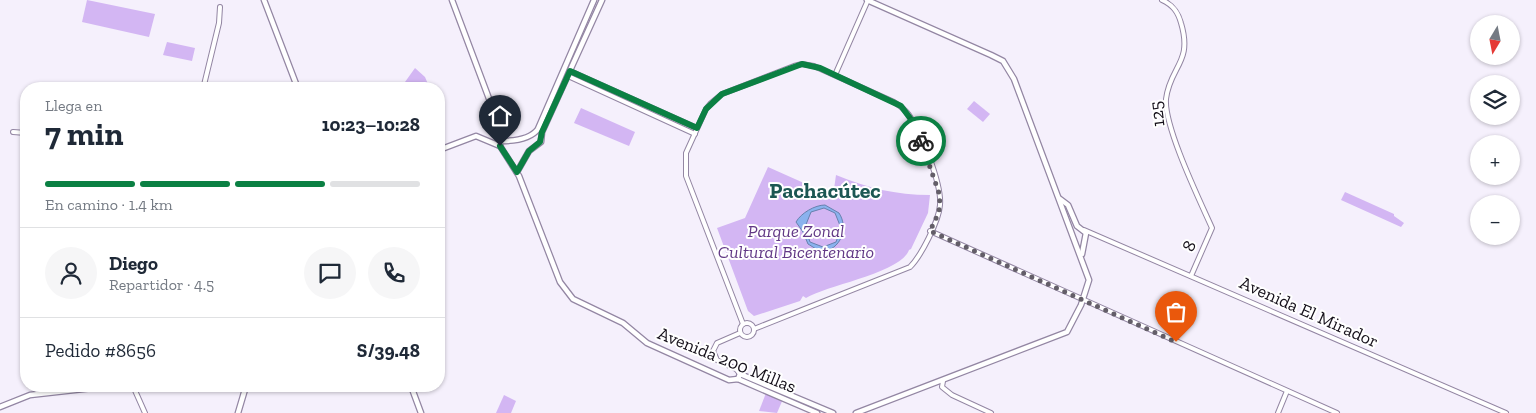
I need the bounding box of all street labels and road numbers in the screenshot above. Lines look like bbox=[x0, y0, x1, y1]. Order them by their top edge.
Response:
street label: 125 bbox=[1145, 100, 1169, 128]
street label: 8 bbox=[1177, 237, 1201, 255]
street label: Avenida El Mirador bbox=[1236, 272, 1382, 352]
street label: Avenida 200 Millas bbox=[655, 322, 800, 398]

